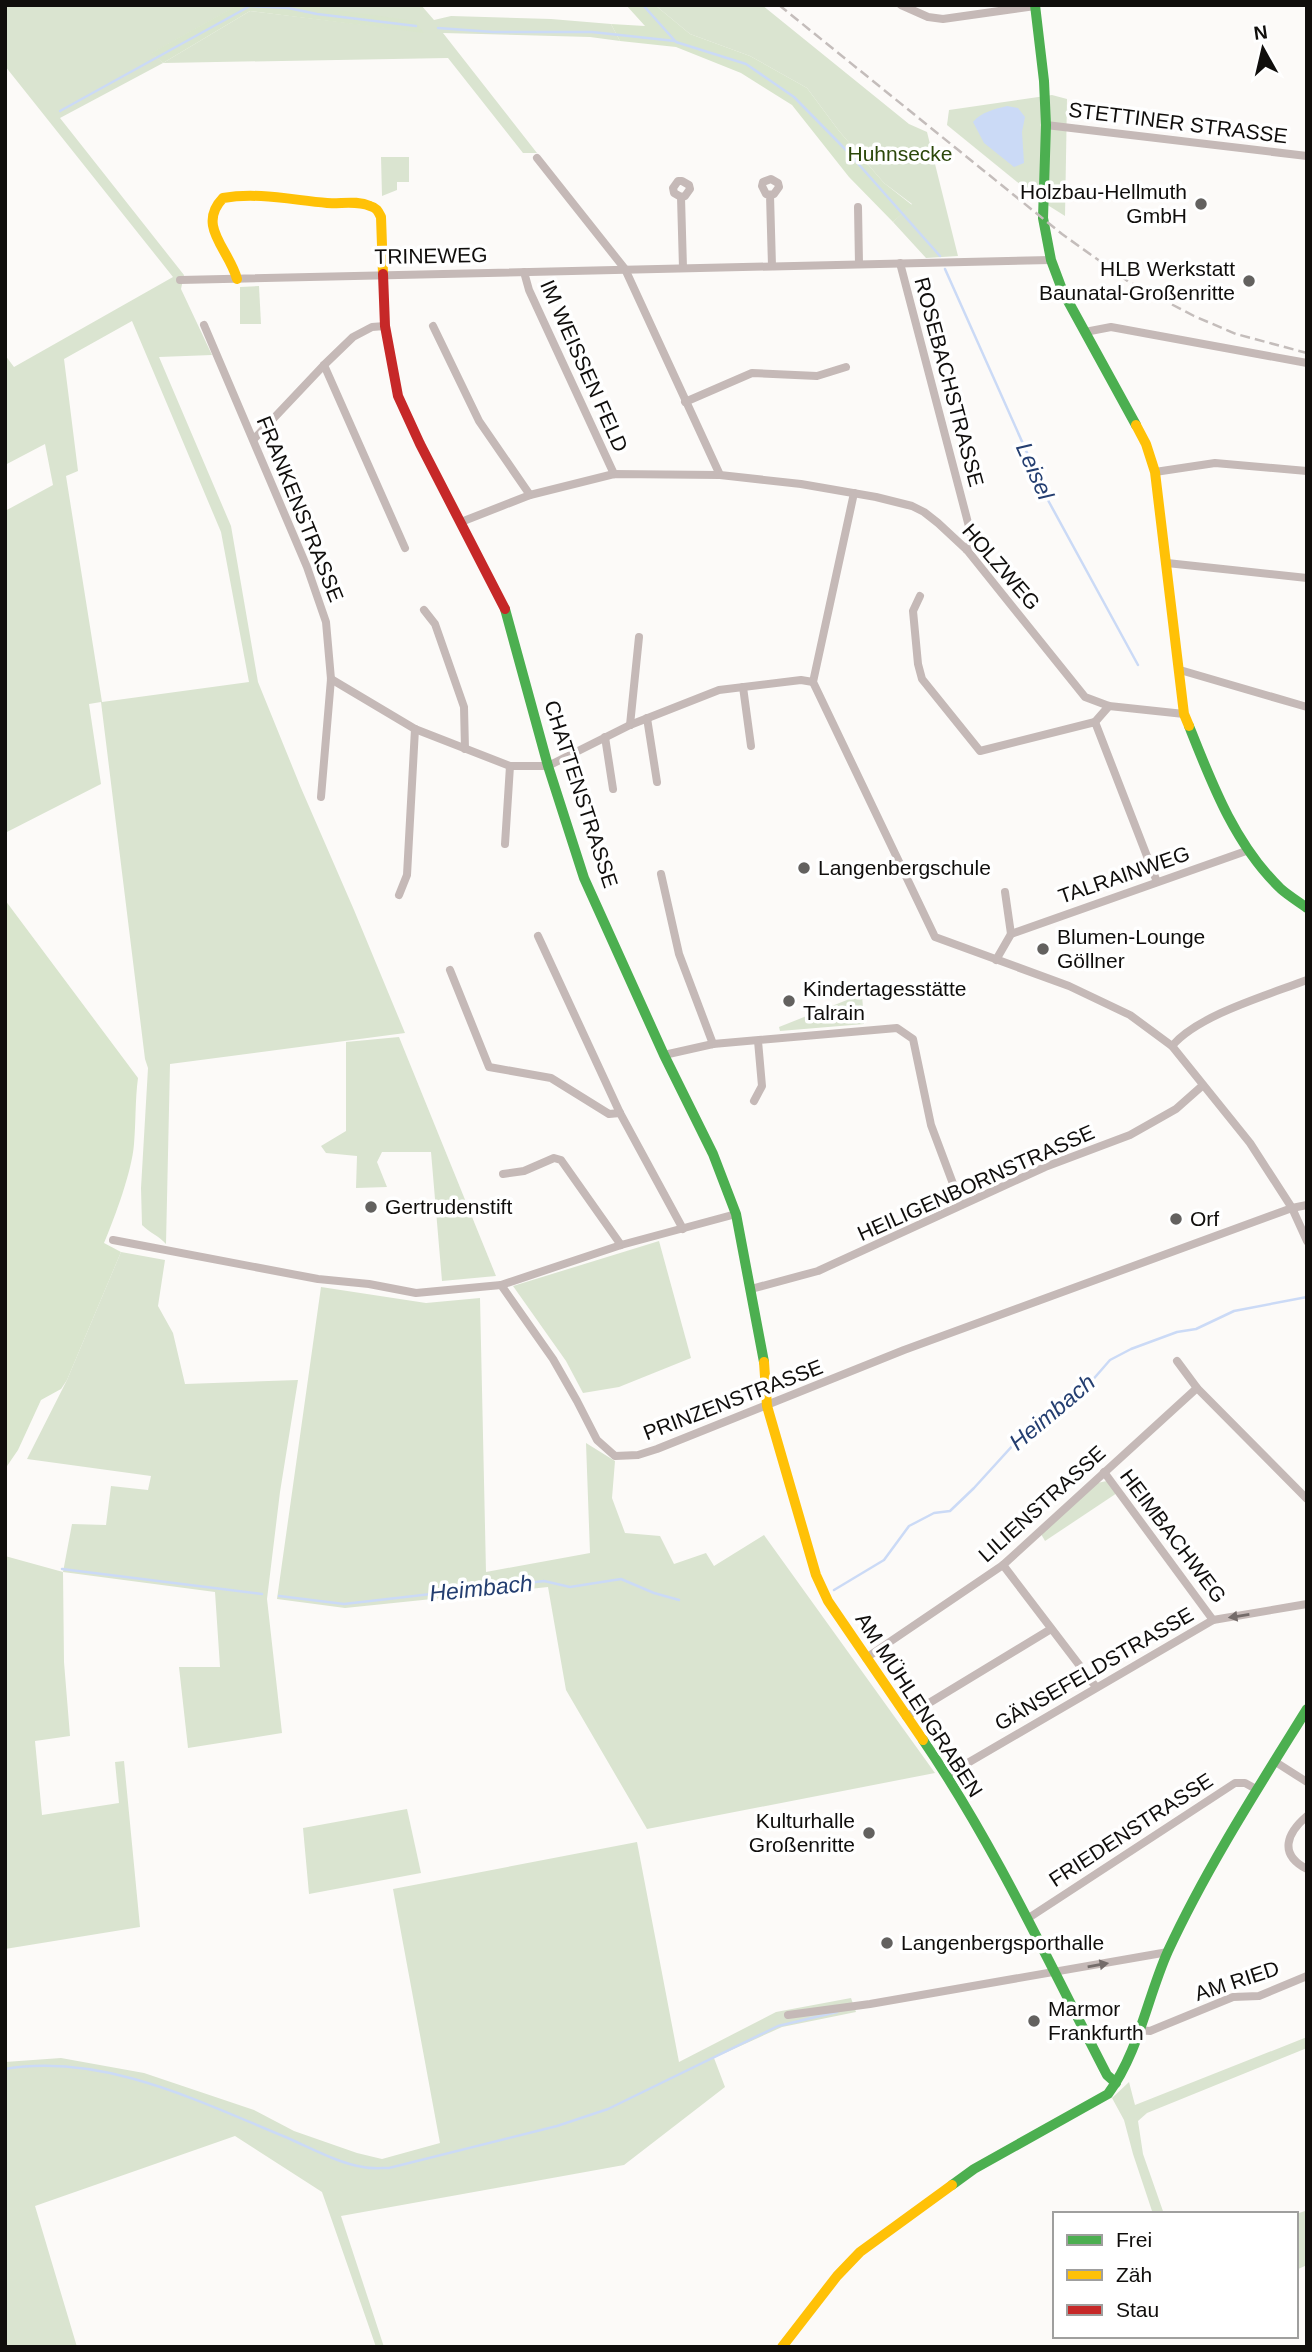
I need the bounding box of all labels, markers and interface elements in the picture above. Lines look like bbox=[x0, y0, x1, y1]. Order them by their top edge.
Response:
north arrow bbox=[1228, 14, 1298, 84]
text: N bbox=[1252, 21, 1269, 44]
street label: STETTINER STRASSE bbox=[1067, 98, 1289, 147]
park label: Huhnsecke bbox=[847, 142, 953, 165]
place label: Holzbau-Hellmuth GmbH bbox=[1020, 180, 1187, 227]
marker: Holzbau-Hellmuth GmbH bbox=[1193, 196, 1209, 212]
street label: TRINEWEG bbox=[374, 243, 488, 268]
place label: HLB Werkstatt Baunatal-Großenritte bbox=[1039, 257, 1235, 304]
marker: HLB Werkstatt Baunatal-Großenritte bbox=[1241, 273, 1257, 289]
street label: ROSEBACHSTRASSE bbox=[910, 275, 989, 489]
street label: IM WEISSEN FELD bbox=[536, 276, 633, 455]
street label: FRANKENSTRASSE bbox=[253, 413, 348, 605]
water label: Leisel bbox=[1011, 438, 1059, 505]
street label: HOLZWEG bbox=[958, 519, 1045, 614]
street label: CHATTENSTRASSE bbox=[540, 697, 623, 890]
street label: TALRAINWEG bbox=[1055, 841, 1192, 908]
place label: Langenbergschule bbox=[818, 856, 991, 879]
marker: Langenbergschule bbox=[796, 860, 812, 876]
place label: Blumen-Lounge Göllner bbox=[1057, 925, 1205, 972]
marker: Blumen-Lounge Göllner bbox=[1035, 941, 1051, 957]
place label: Kindertagesstätte Talrain bbox=[803, 977, 966, 1024]
marker: Kindertagesstätte Talrain bbox=[781, 993, 797, 1009]
street label: HEILIGENBORNSTRASSE bbox=[854, 1120, 1098, 1245]
place label: Gertrudenstift bbox=[385, 1195, 512, 1218]
marker: Gertrudenstift bbox=[363, 1199, 379, 1215]
place label: Orf bbox=[1190, 1207, 1219, 1230]
marker: Orf bbox=[1168, 1211, 1184, 1227]
street label: PRINZENSTRASSE bbox=[640, 1355, 826, 1444]
water label: Heimbach bbox=[1004, 1369, 1100, 1455]
street label: LILIENSTRASSE bbox=[974, 1441, 1110, 1566]
street label: HEIMBACHWEG bbox=[1116, 1464, 1231, 1607]
water label: Heimbach bbox=[428, 1570, 534, 1606]
street label: GÄNSEFELDSTRASSE bbox=[990, 1602, 1197, 1735]
street label: AM MÜHLENGRABEN bbox=[851, 1608, 988, 1801]
one-way arrow bbox=[1228, 1611, 1250, 1622]
street label: FRIEDENSTRASSE bbox=[1045, 1768, 1217, 1891]
place label: Kulturhalle Großenritte bbox=[749, 1809, 855, 1856]
marker: Kulturhalle Großenritte bbox=[861, 1825, 877, 1841]
place label: Langenbergsporthalle bbox=[901, 1931, 1104, 1954]
marker: Langenbergsporthalle bbox=[879, 1935, 895, 1951]
street label: AM RIED bbox=[1192, 1956, 1282, 2005]
one-way arrow bbox=[1087, 1959, 1109, 1970]
place label: Marmor Frankfurth bbox=[1048, 1997, 1144, 2044]
marker: Marmor Frankfurth bbox=[1026, 2013, 1042, 2029]
legend bbox=[1053, 2212, 1298, 2338]
text: Frei bbox=[1116, 2228, 1152, 2251]
text: Zäh bbox=[1116, 2263, 1152, 2286]
text: Stau bbox=[1116, 2298, 1159, 2321]

